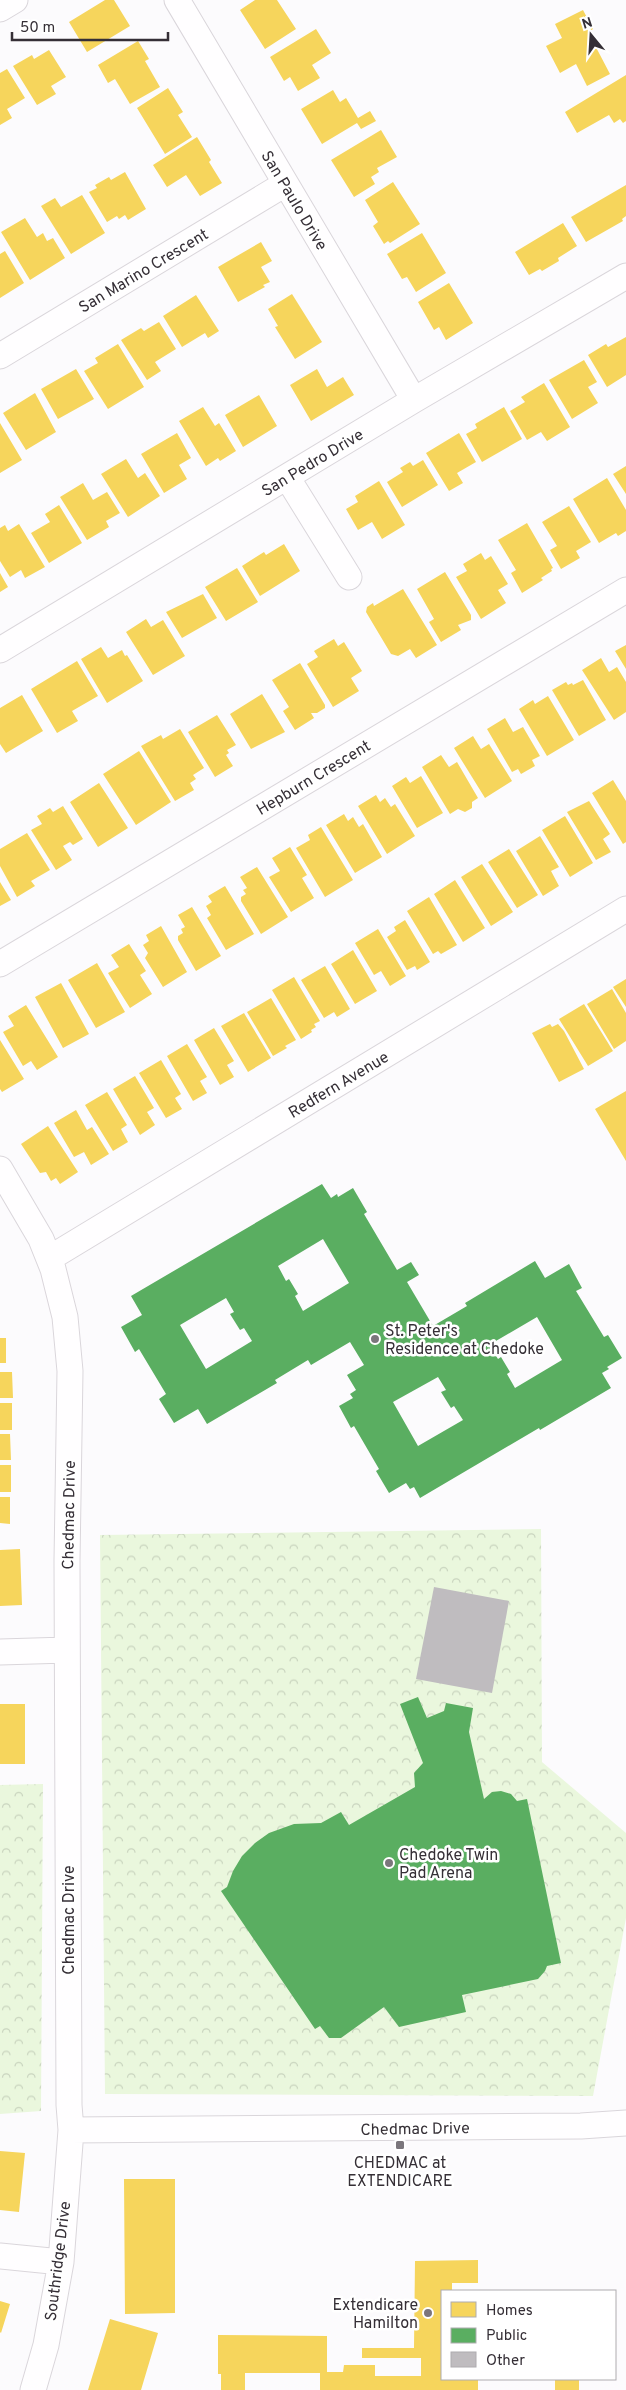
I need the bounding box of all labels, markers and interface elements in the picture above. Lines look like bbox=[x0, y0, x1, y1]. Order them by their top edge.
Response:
scale bar bbox=[12, 10, 169, 42]
north arrow bbox=[566, 10, 616, 60]
text: N bbox=[580, 14, 595, 34]
text: 50 m bbox=[20, 19, 55, 38]
street label: San Paulo Drive bbox=[256, 147, 331, 255]
street label: San Marino Crescent bbox=[76, 225, 213, 318]
street label: San Pedro Drive bbox=[258, 425, 368, 502]
street label: Hepburn Crescent bbox=[253, 737, 375, 821]
street label: Redfern Avenue bbox=[285, 1048, 393, 1124]
place label: St. Peter's Residence at Chedoke bbox=[385, 1322, 544, 1360]
marker: St. Peter's Residence at Chedoke bbox=[369, 1333, 381, 1345]
street label: Chedmac Drive bbox=[59, 1460, 81, 1570]
place label: Chedoke Twin Pad Arena bbox=[399, 1846, 498, 1884]
marker: Chedoke Twin Pad Arena bbox=[383, 1857, 395, 1869]
street label: Chedmac Drive bbox=[60, 1865, 80, 1975]
street label: Chedmac Drive bbox=[360, 2119, 470, 2141]
marker: CHEDMAC at EXTENDICARE bbox=[394, 2139, 406, 2151]
place label: CHEDMAC at EXTENDICARE bbox=[347, 2154, 453, 2192]
street label: Southridge Drive bbox=[42, 2200, 76, 2322]
legend bbox=[441, 2290, 616, 2380]
place label: Extendicare Hamilton bbox=[332, 2296, 418, 2334]
text: Homes bbox=[486, 2302, 533, 2321]
marker: Extendicare Hamilton bbox=[422, 2307, 434, 2319]
text: Public bbox=[486, 2327, 527, 2346]
text: Other bbox=[486, 2352, 525, 2371]

